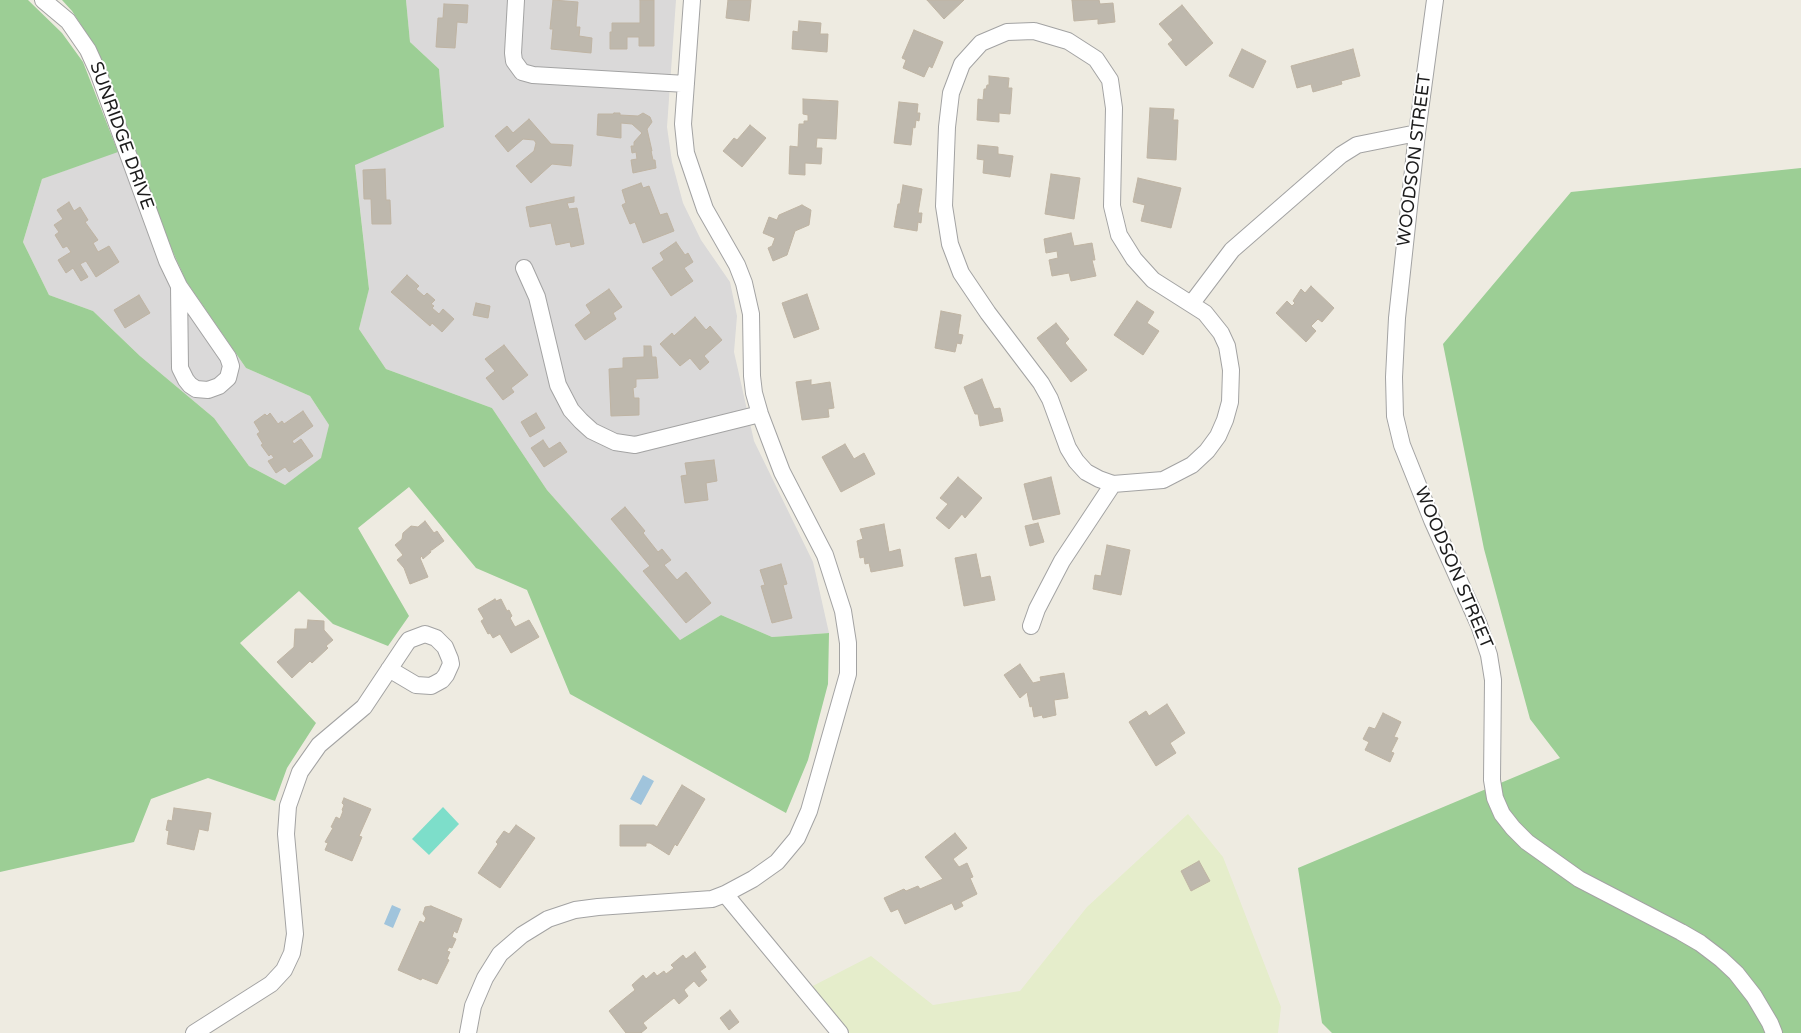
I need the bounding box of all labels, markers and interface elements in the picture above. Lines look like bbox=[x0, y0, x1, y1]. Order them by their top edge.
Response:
street label: SUNRIDGE DRIVE bbox=[84, 59, 158, 213]
street label: WOODSON STREET bbox=[1394, 72, 1436, 248]
street label: WOODSON STREET bbox=[1409, 484, 1497, 652]

